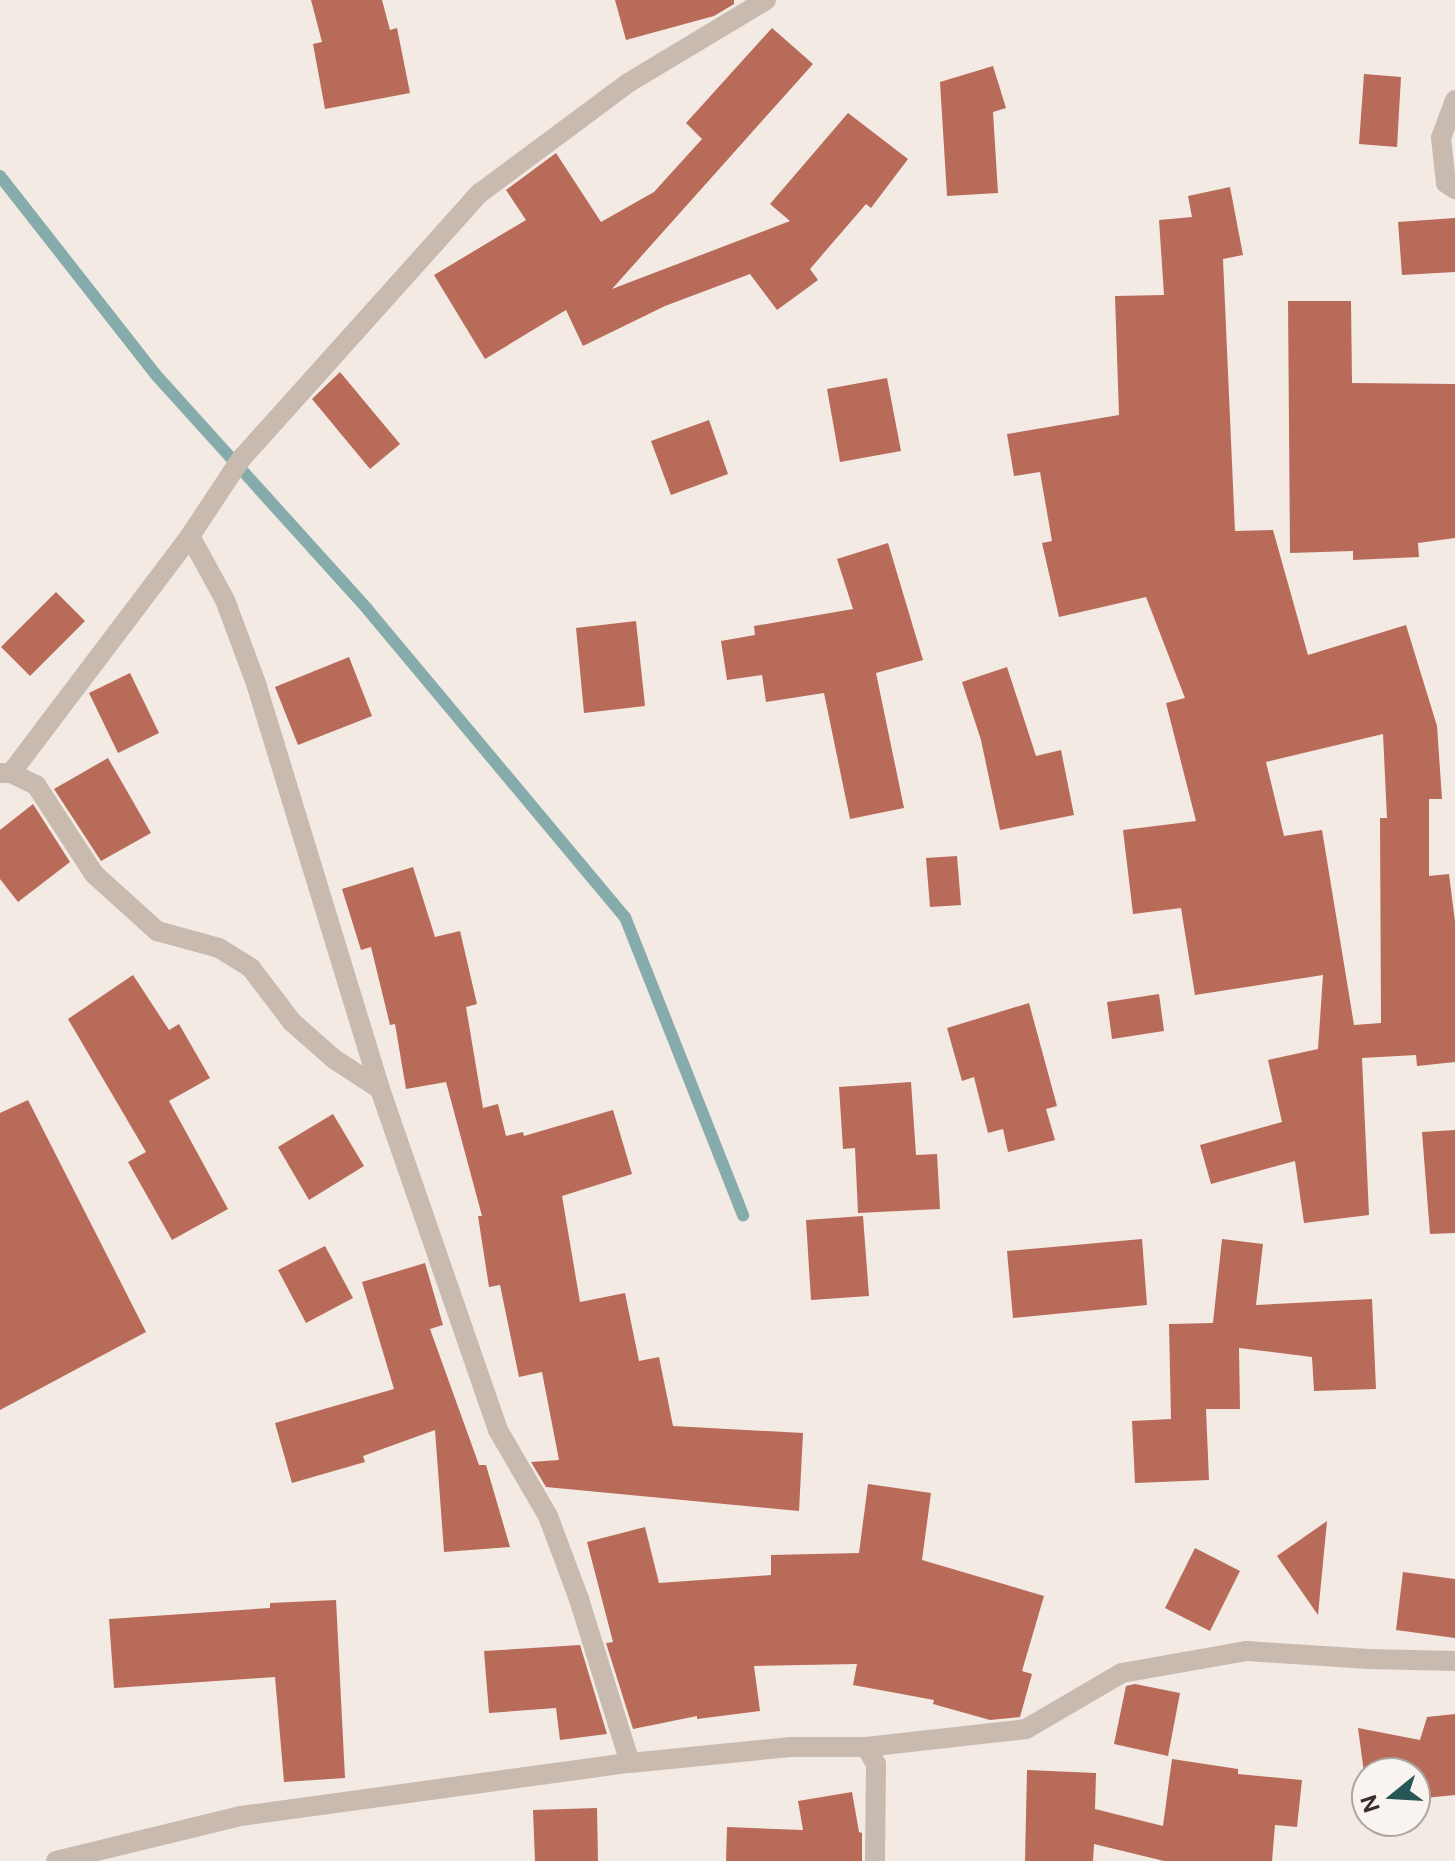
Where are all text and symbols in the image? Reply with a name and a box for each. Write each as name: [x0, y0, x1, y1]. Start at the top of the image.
north arrow: [1351, 1757, 1431, 1837]
text: N: [1355, 1792, 1385, 1816]

